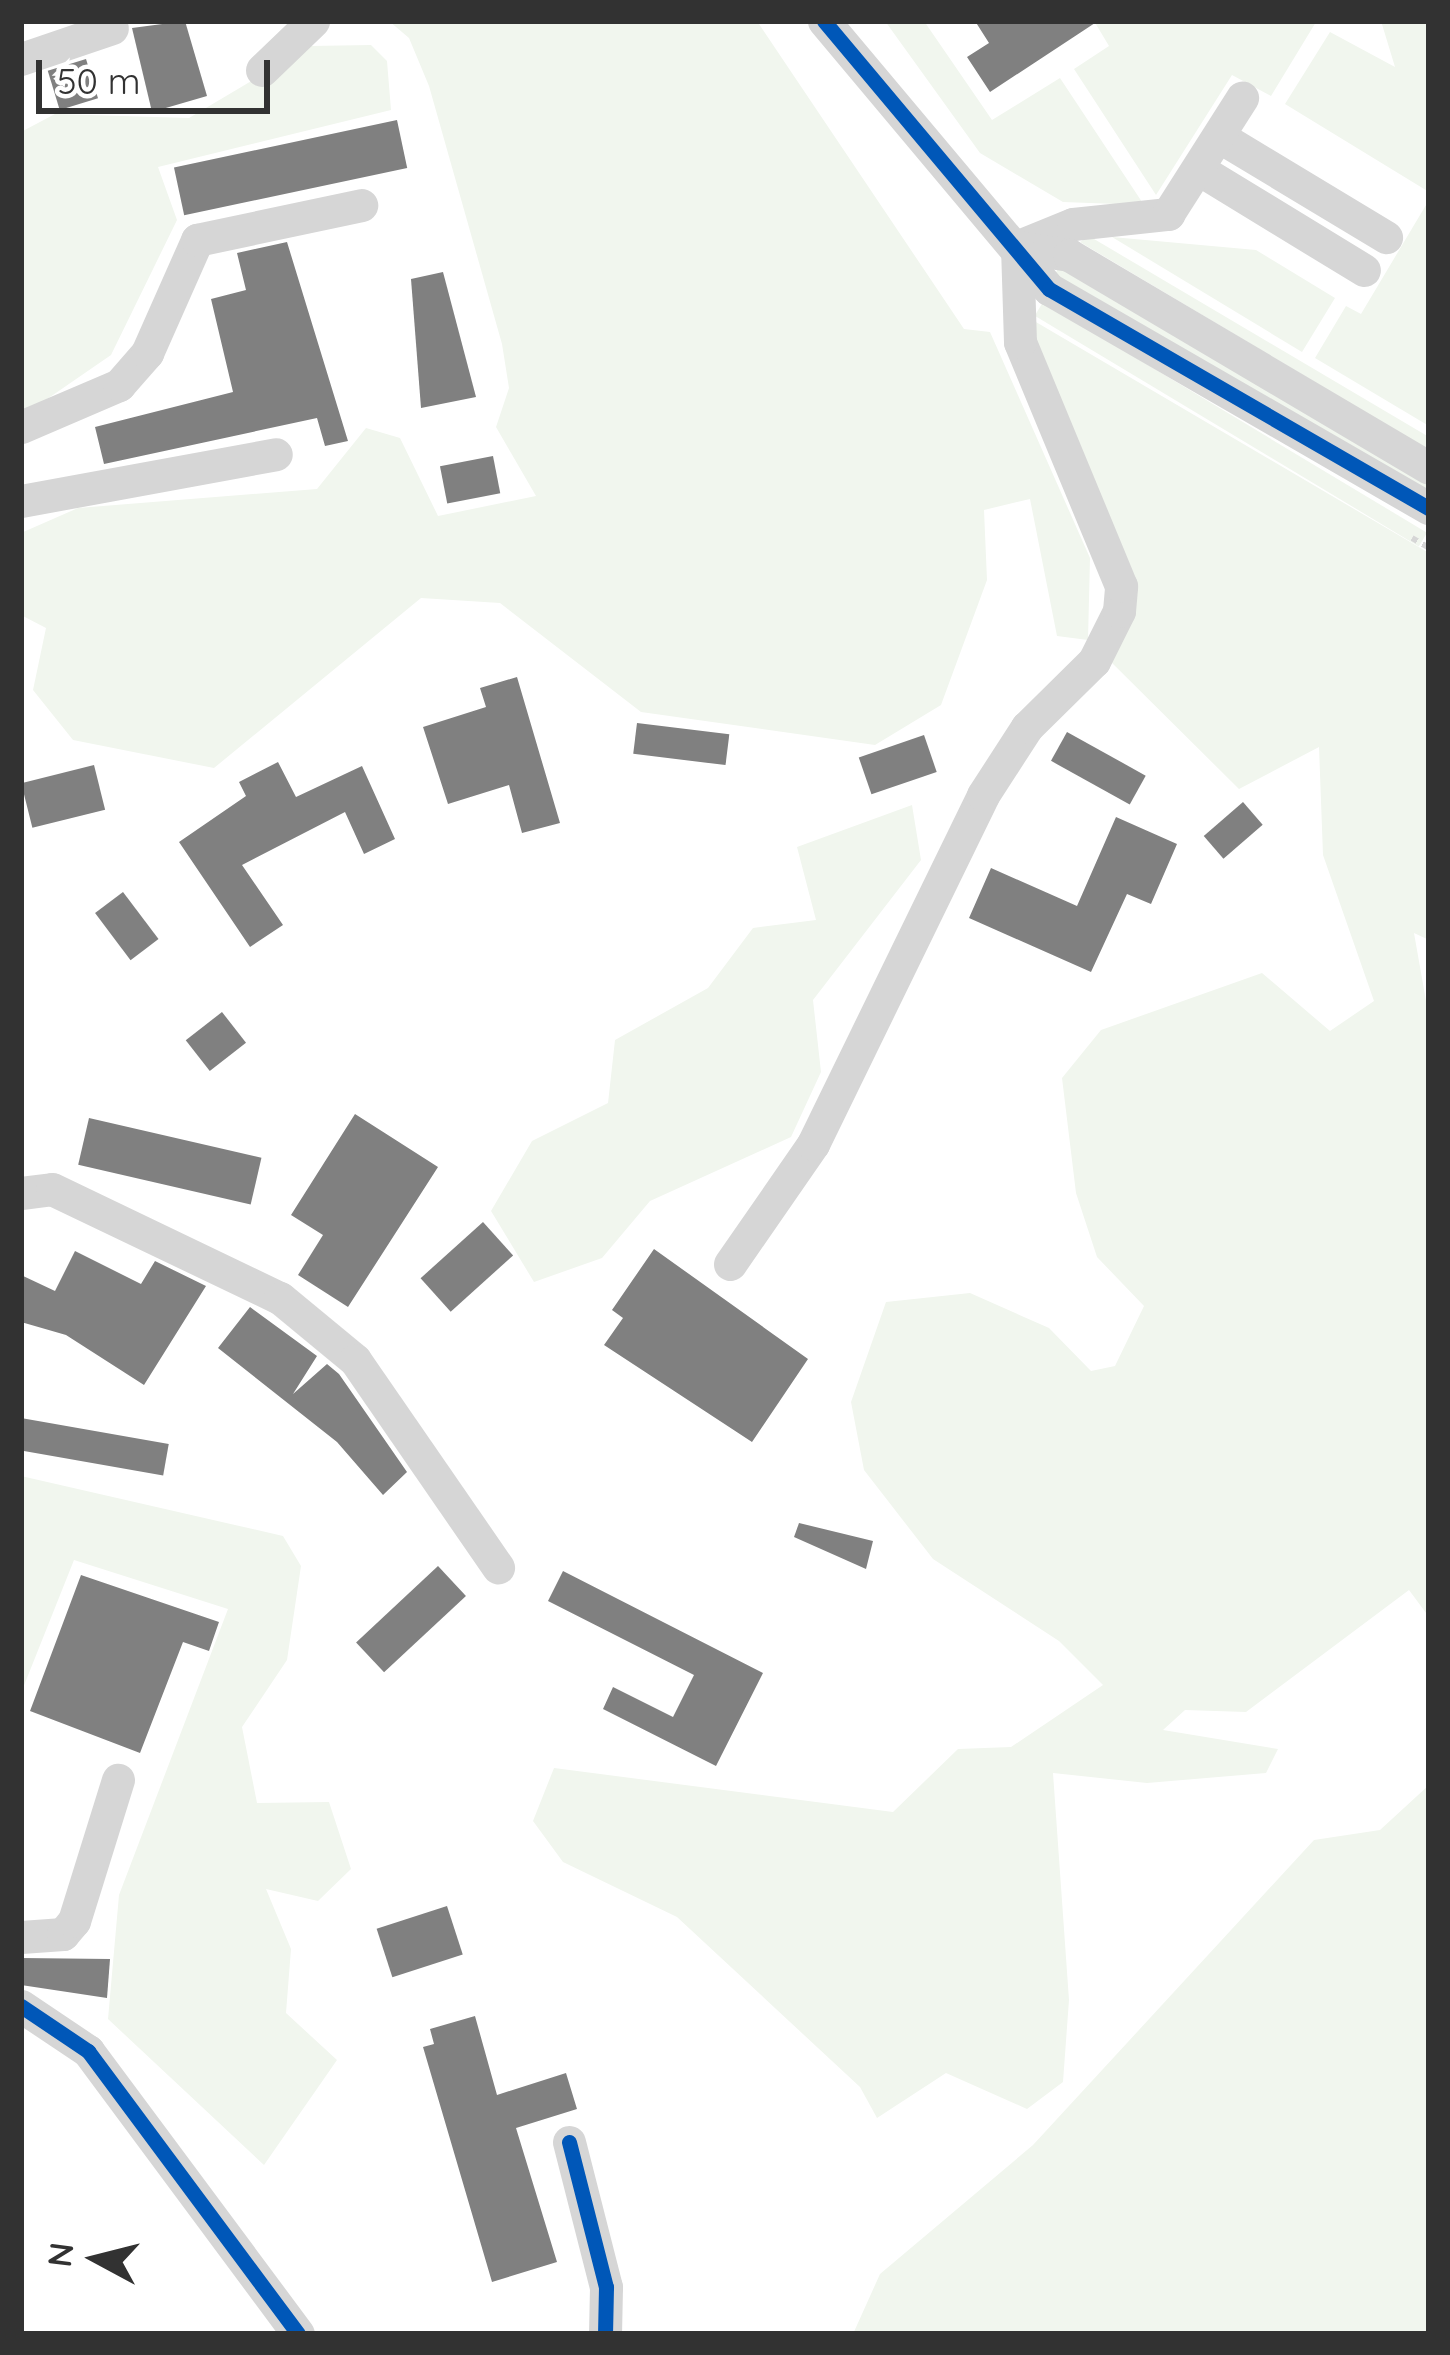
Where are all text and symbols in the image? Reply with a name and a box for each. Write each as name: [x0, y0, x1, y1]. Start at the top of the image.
scale bar: [42, 36, 276, 110]
text: 50 m: [57, 58, 141, 103]
north arrow: [36, 2199, 156, 2319]
text: N: [38, 2240, 82, 2269]

